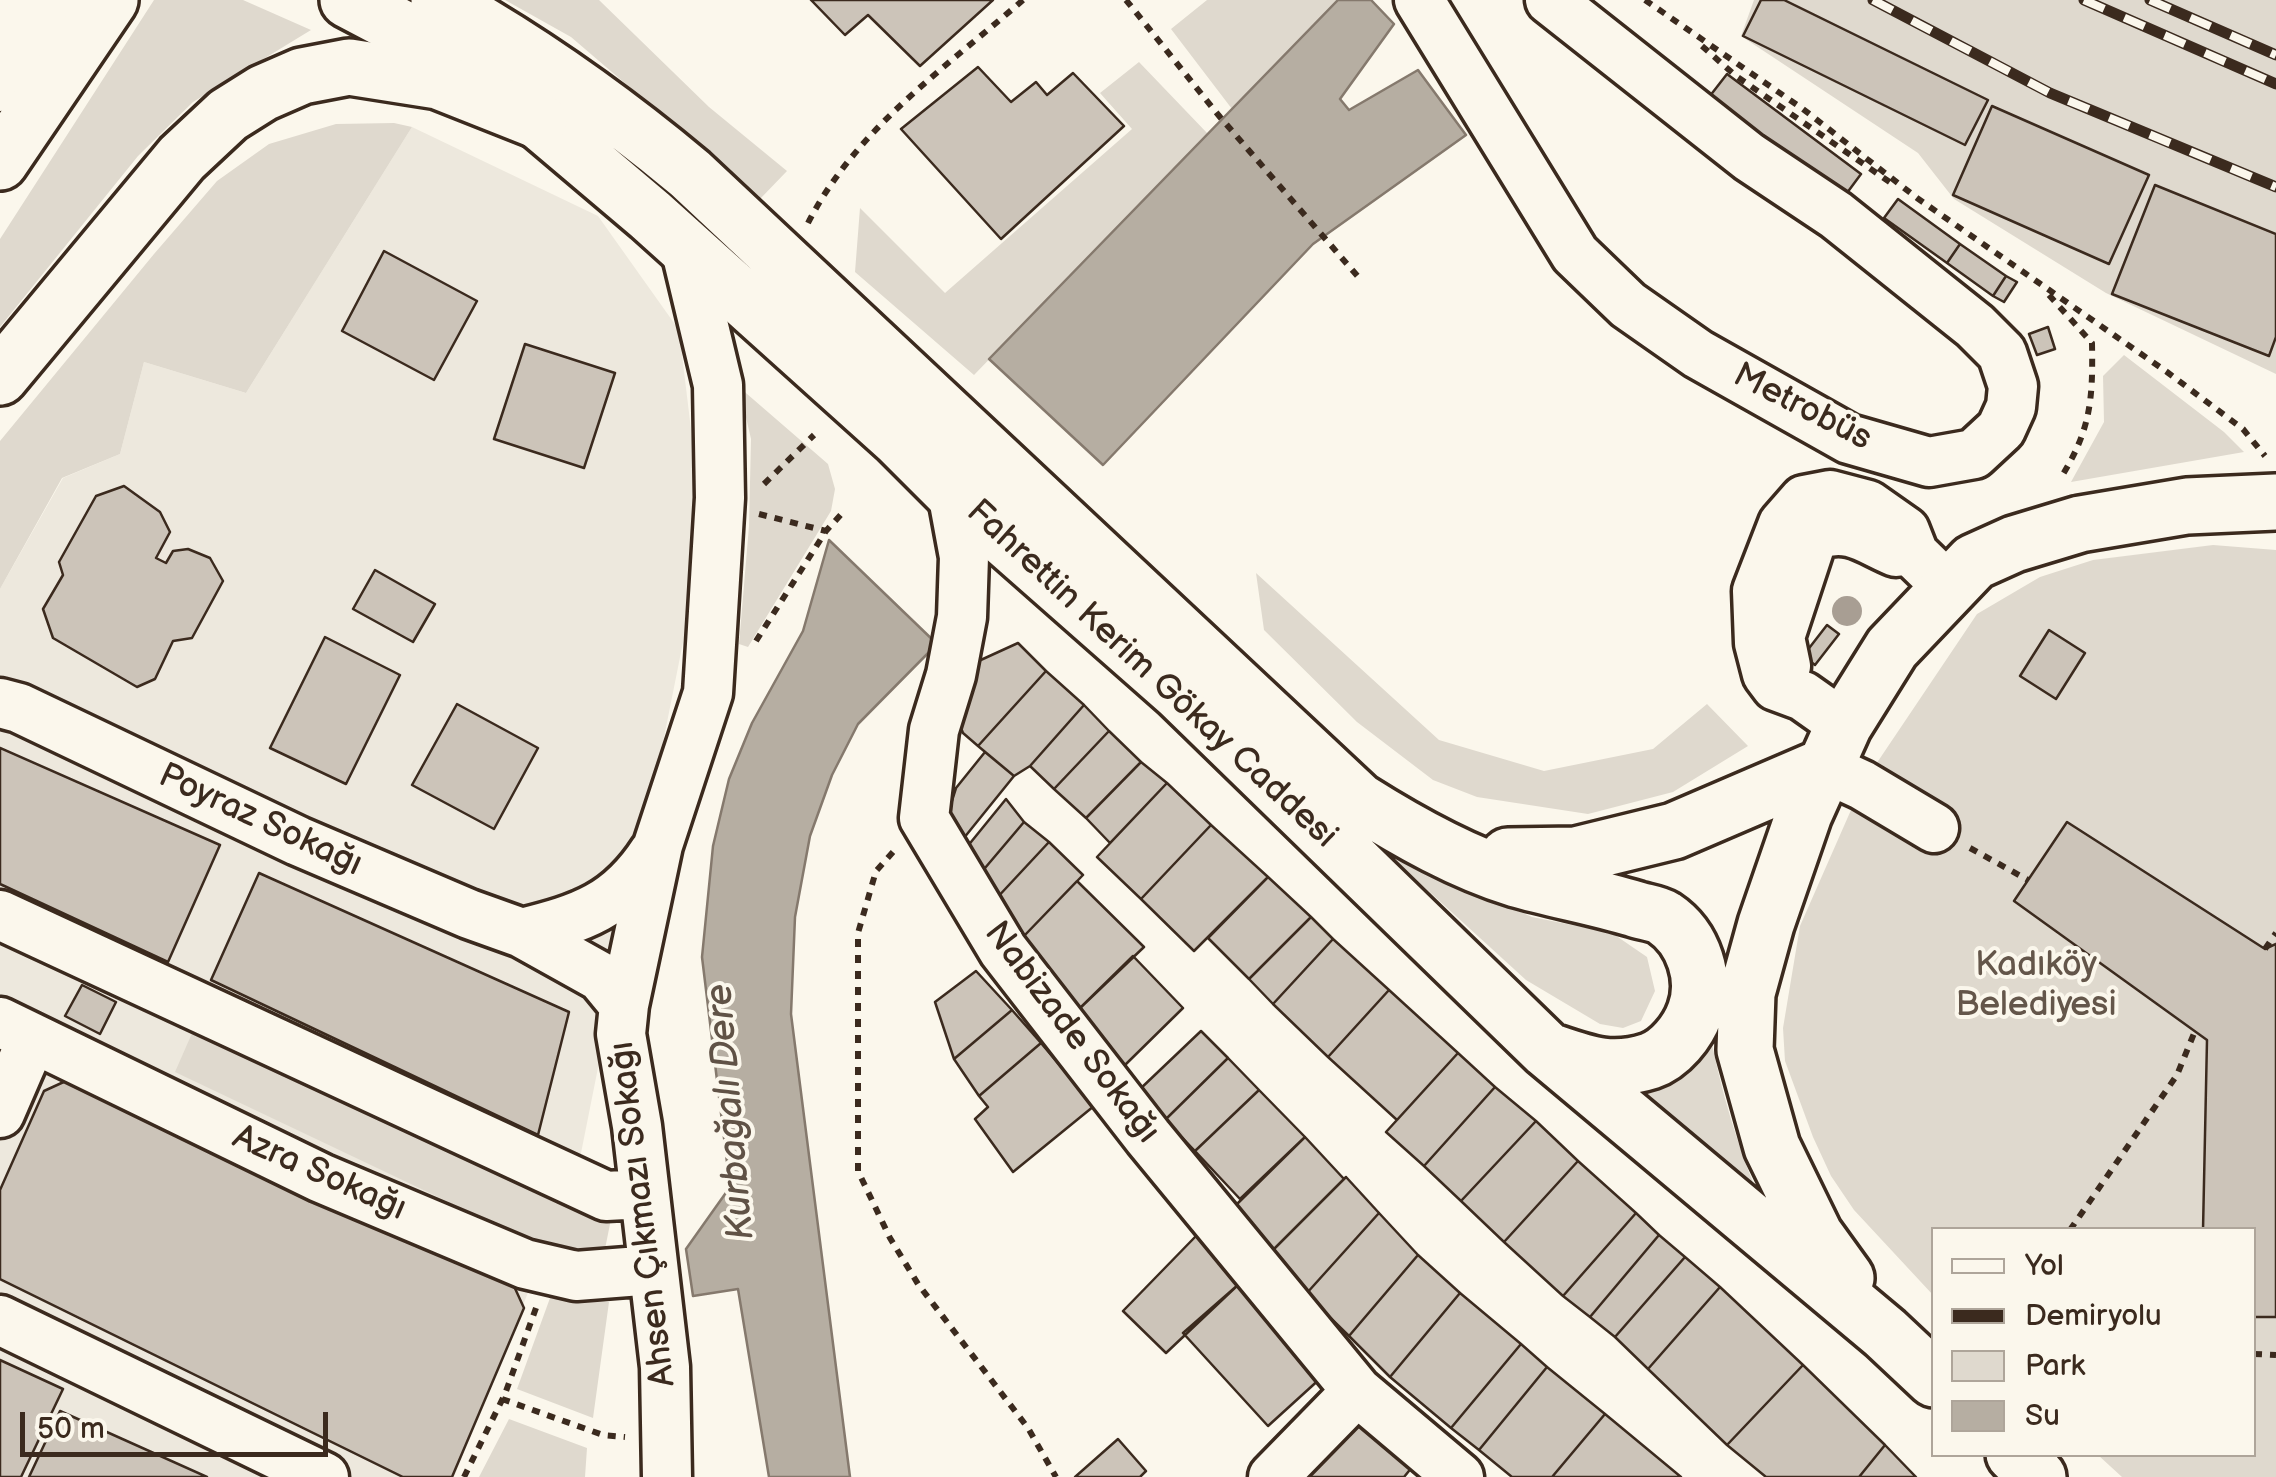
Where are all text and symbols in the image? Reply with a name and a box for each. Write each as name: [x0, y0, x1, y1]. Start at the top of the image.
street label: Metrobüs: [1726, 355, 1878, 461]
street label: Fahrettin Kerim Gökay Caddesi: [957, 492, 1345, 858]
street label: Poyraz Sokağı: [152, 756, 368, 886]
street label: Nabizade Sokağı: [974, 914, 1168, 1152]
park label: Kadıköy Belediyesi: [1955, 945, 2117, 1027]
water label: Kurbağalı Dere: [698, 982, 766, 1242]
street label: Ahsen Çıkmazı Sokağı: [602, 1039, 686, 1389]
street label: Azra Sokağı: [226, 1117, 412, 1231]
legend: [1931, 1227, 2256, 1457]
text: Yol: [2025, 1248, 2064, 1284]
text: Demiryolu: [2025, 1298, 2162, 1334]
text: Park: [2025, 1348, 2085, 1384]
scale bar: [25, 1392, 332, 1454]
text: Su: [2025, 1398, 2060, 1434]
text: 50 m: [37, 1411, 105, 1447]

